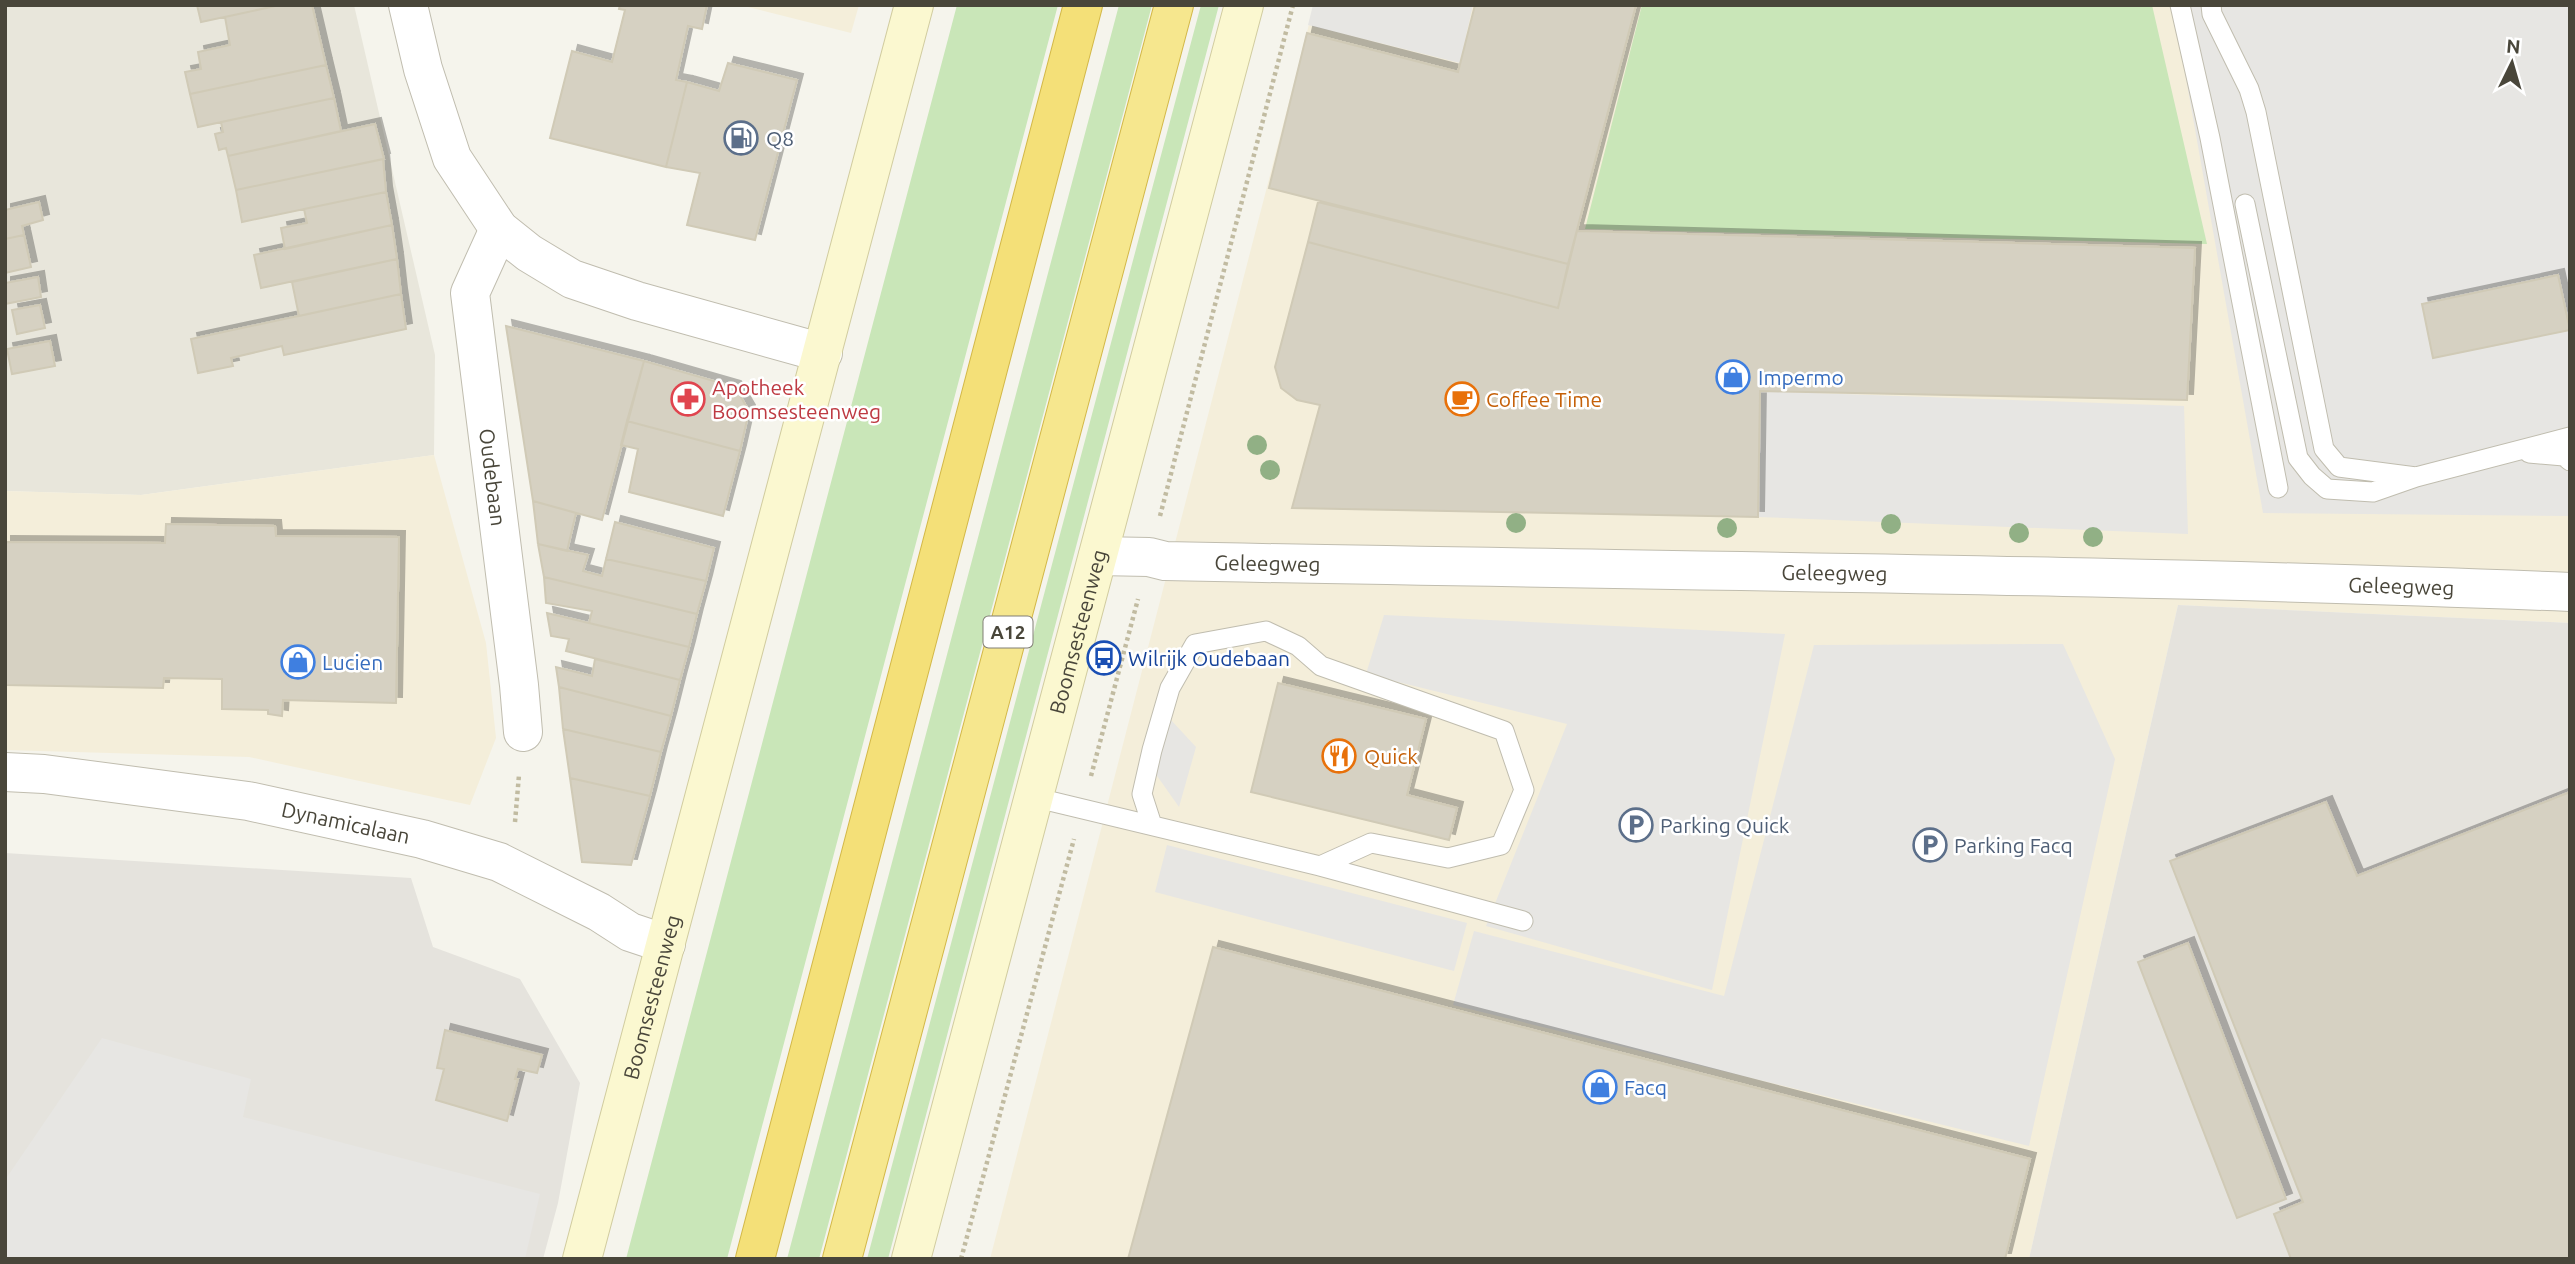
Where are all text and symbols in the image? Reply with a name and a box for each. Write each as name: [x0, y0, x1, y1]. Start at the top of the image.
north arrow: [2477, 28, 2547, 98]
text: N: [2505, 34, 2522, 58]
fuel station icon: Q8: [722, 119, 760, 157]
place label: Q8: [766, 126, 794, 150]
shop icon: Impermo: [1714, 358, 1752, 396]
place label: Impermo: [1758, 365, 1844, 389]
place label: Apotheek Boomsesteenweg: [712, 375, 881, 423]
pharmacy icon: Apotheek Boomsesteenweg: [669, 380, 707, 418]
cafe icon: Coffee Time: [1443, 380, 1481, 418]
place label: Coffee Time: [1486, 387, 1602, 411]
street label: Oudebaan: [475, 427, 511, 527]
street label: Boomsesteenweg: [1044, 547, 1111, 717]
street label: Geleegweg: [1214, 550, 1321, 576]
street label: Geleegweg: [1781, 560, 1888, 585]
street label: Geleegweg: [2348, 572, 2455, 600]
road number: A12: [984, 617, 1032, 648]
bus stop icon: Wilrijk Oudebaan: [1085, 639, 1123, 677]
shop icon: Lucien: [279, 643, 317, 681]
place label: Wilrijk Oudebaan: [1128, 646, 1290, 670]
place label: Lucien: [322, 650, 383, 674]
restaurant icon: Quick: [1320, 737, 1358, 775]
place label: Quick: [1364, 744, 1418, 768]
street label: Dynamicalaan: [279, 797, 412, 848]
parking icon: Parking Quick: [1617, 806, 1655, 844]
place label: Parking Quick: [1660, 813, 1790, 837]
parking icon: Parking Facq: [1911, 826, 1949, 864]
place label: Parking Facq: [1954, 833, 2073, 857]
street label: Boomsesteenweg: [618, 912, 685, 1082]
shop icon: Facq: [1581, 1068, 1619, 1106]
place label: Facq: [1624, 1075, 1667, 1099]

